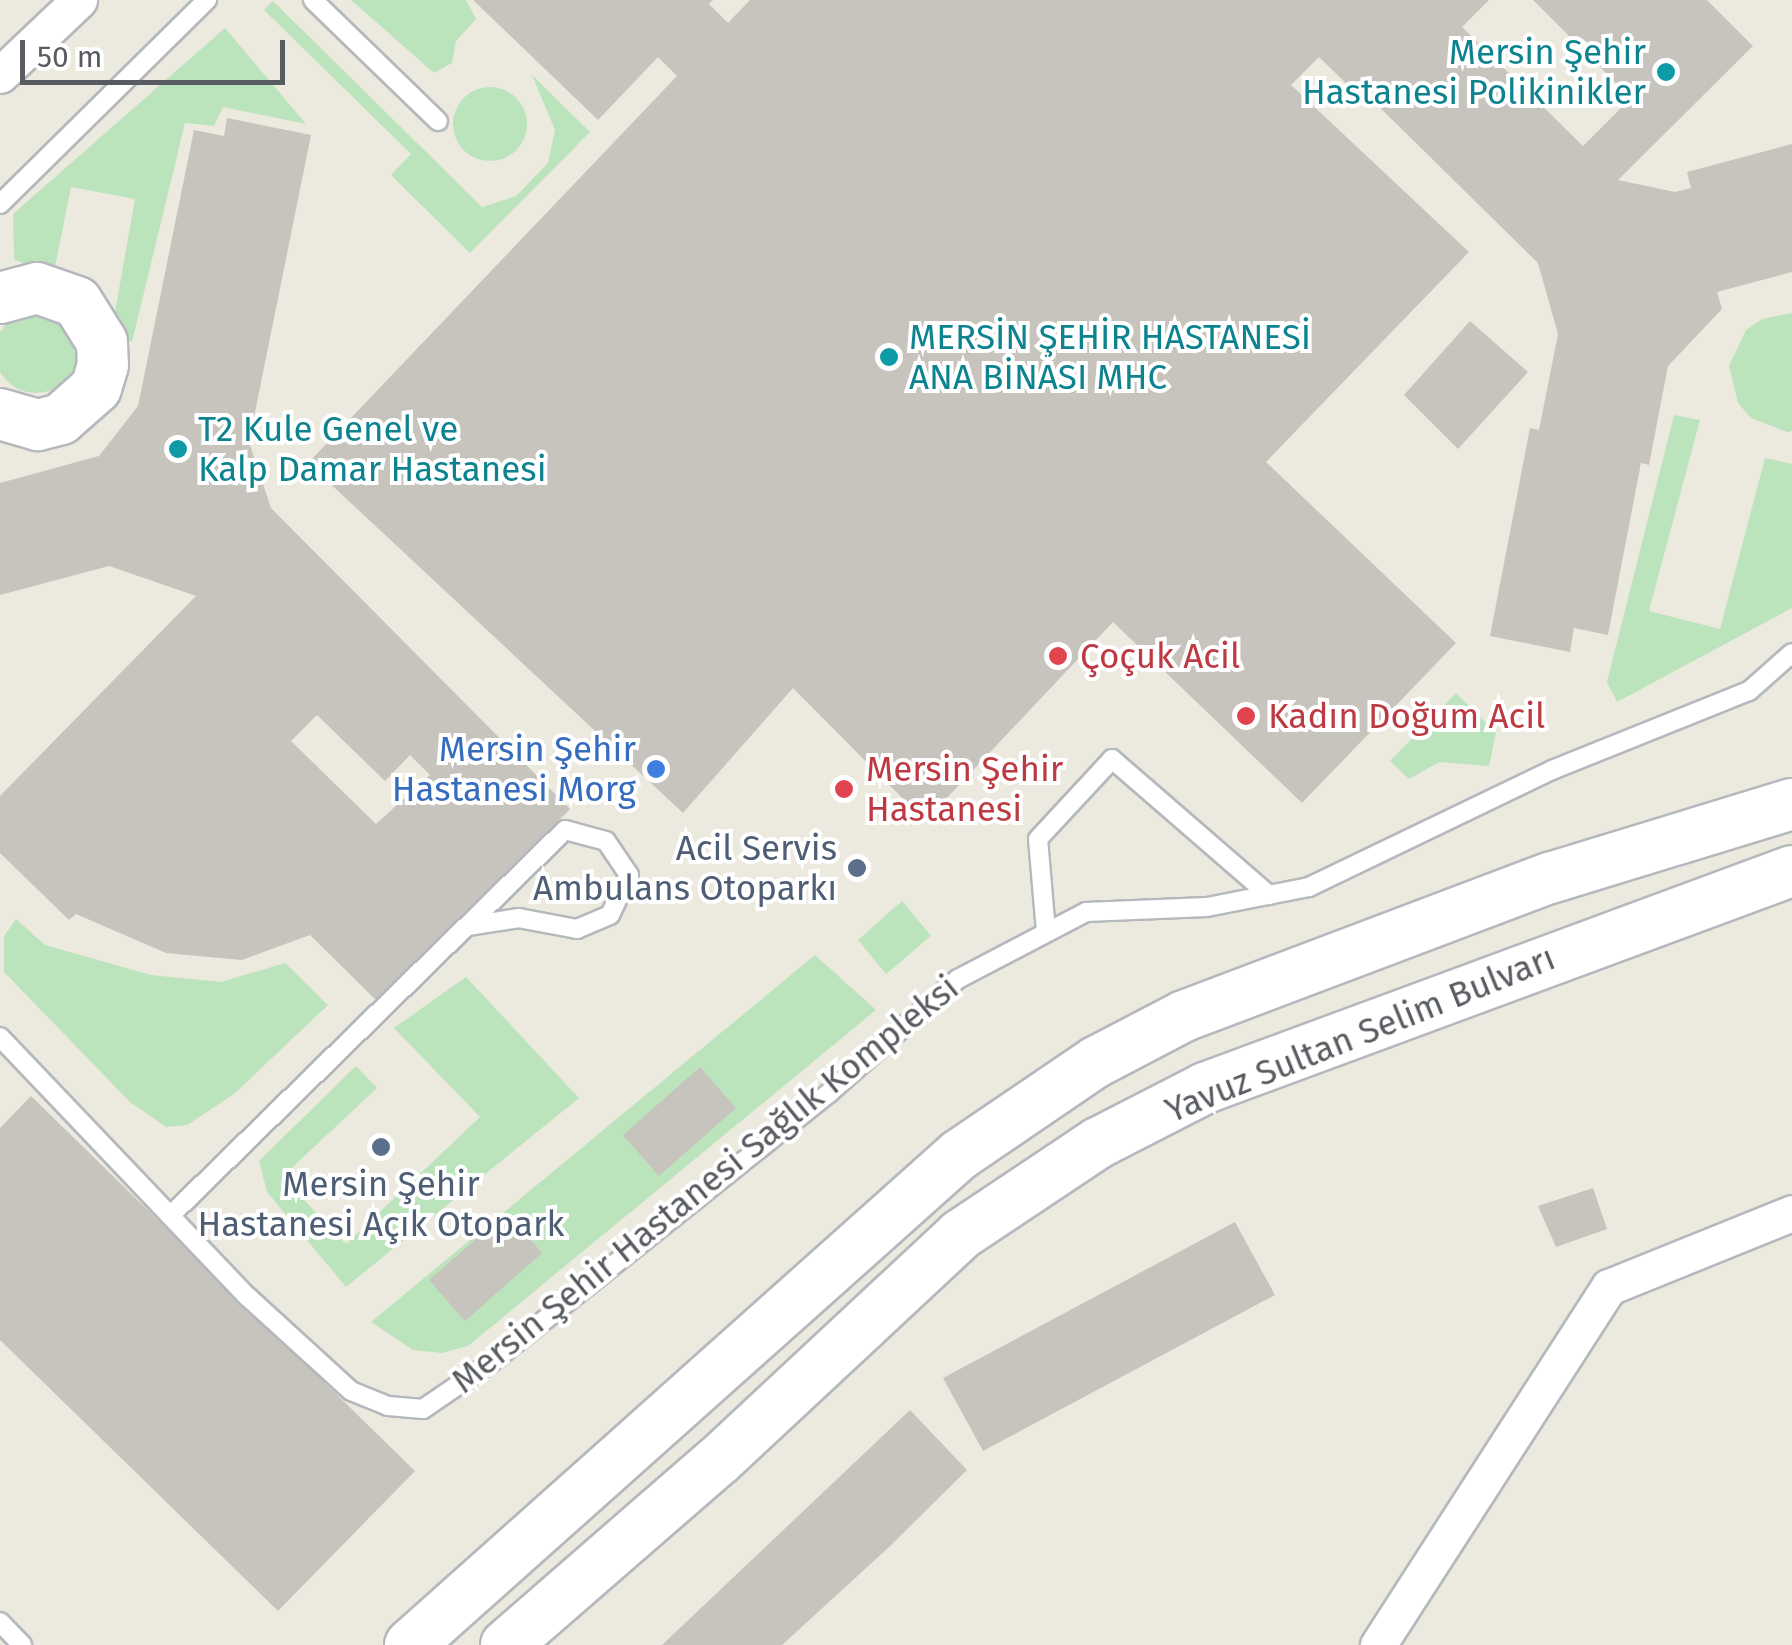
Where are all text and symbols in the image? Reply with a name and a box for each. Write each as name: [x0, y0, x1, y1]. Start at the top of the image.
scale bar: [25, 20, 290, 82]
place label: Mersin Şehir Hastanesi Polikinikler: [1302, 31, 1646, 113]
text: 50 m: [37, 39, 102, 75]
marker: Mersin Şehir Hastanesi Polikinikler: [1655, 61, 1677, 83]
place label: MERSİN ŞEHİR HASTANESİ ANA BİNASI MHC: [909, 316, 1311, 398]
marker: MERSİN ŞEHİR HASTANESİ ANA BİNASI MHC: [878, 346, 900, 368]
place label: T2 Kule Genel ve Kalp Damar Hastanesi: [198, 408, 546, 490]
marker: T2 Kule Genel ve Kalp Damar Hastanesi: [167, 438, 189, 460]
place label: Çoçuk Acil: [1080, 635, 1240, 677]
marker: Çoçuk Acil: [1045, 643, 1071, 669]
place label: Kadın Doğum Acil: [1268, 695, 1545, 737]
marker: Kadın Doğum Acil: [1233, 703, 1259, 729]
place label: Mersin Şehir Hastanesi Morg: [392, 728, 636, 810]
place label: Mersin Şehir Hastanesi: [866, 748, 1063, 830]
marker: Mersin Şehir Hastanesi Morg: [645, 758, 667, 780]
marker: Mersin Şehir Hastanesi: [831, 776, 857, 802]
place label: Acil Servis Ambulans Otoparkı: [533, 827, 837, 909]
marker: Acil Servis Ambulans Otoparkı: [846, 857, 868, 879]
street label: Yavuz Sultan Selim Bulvarı: [1159, 937, 1561, 1131]
street label: Mersin Şehir Hastanesi Sağlık Kompleksi: [443, 966, 967, 1402]
marker: Mersin Şehir Hastanesi Açık Otopark: [370, 1136, 392, 1158]
place label: Mersin Şehir Hastanesi Açık Otopark: [198, 1163, 564, 1245]

